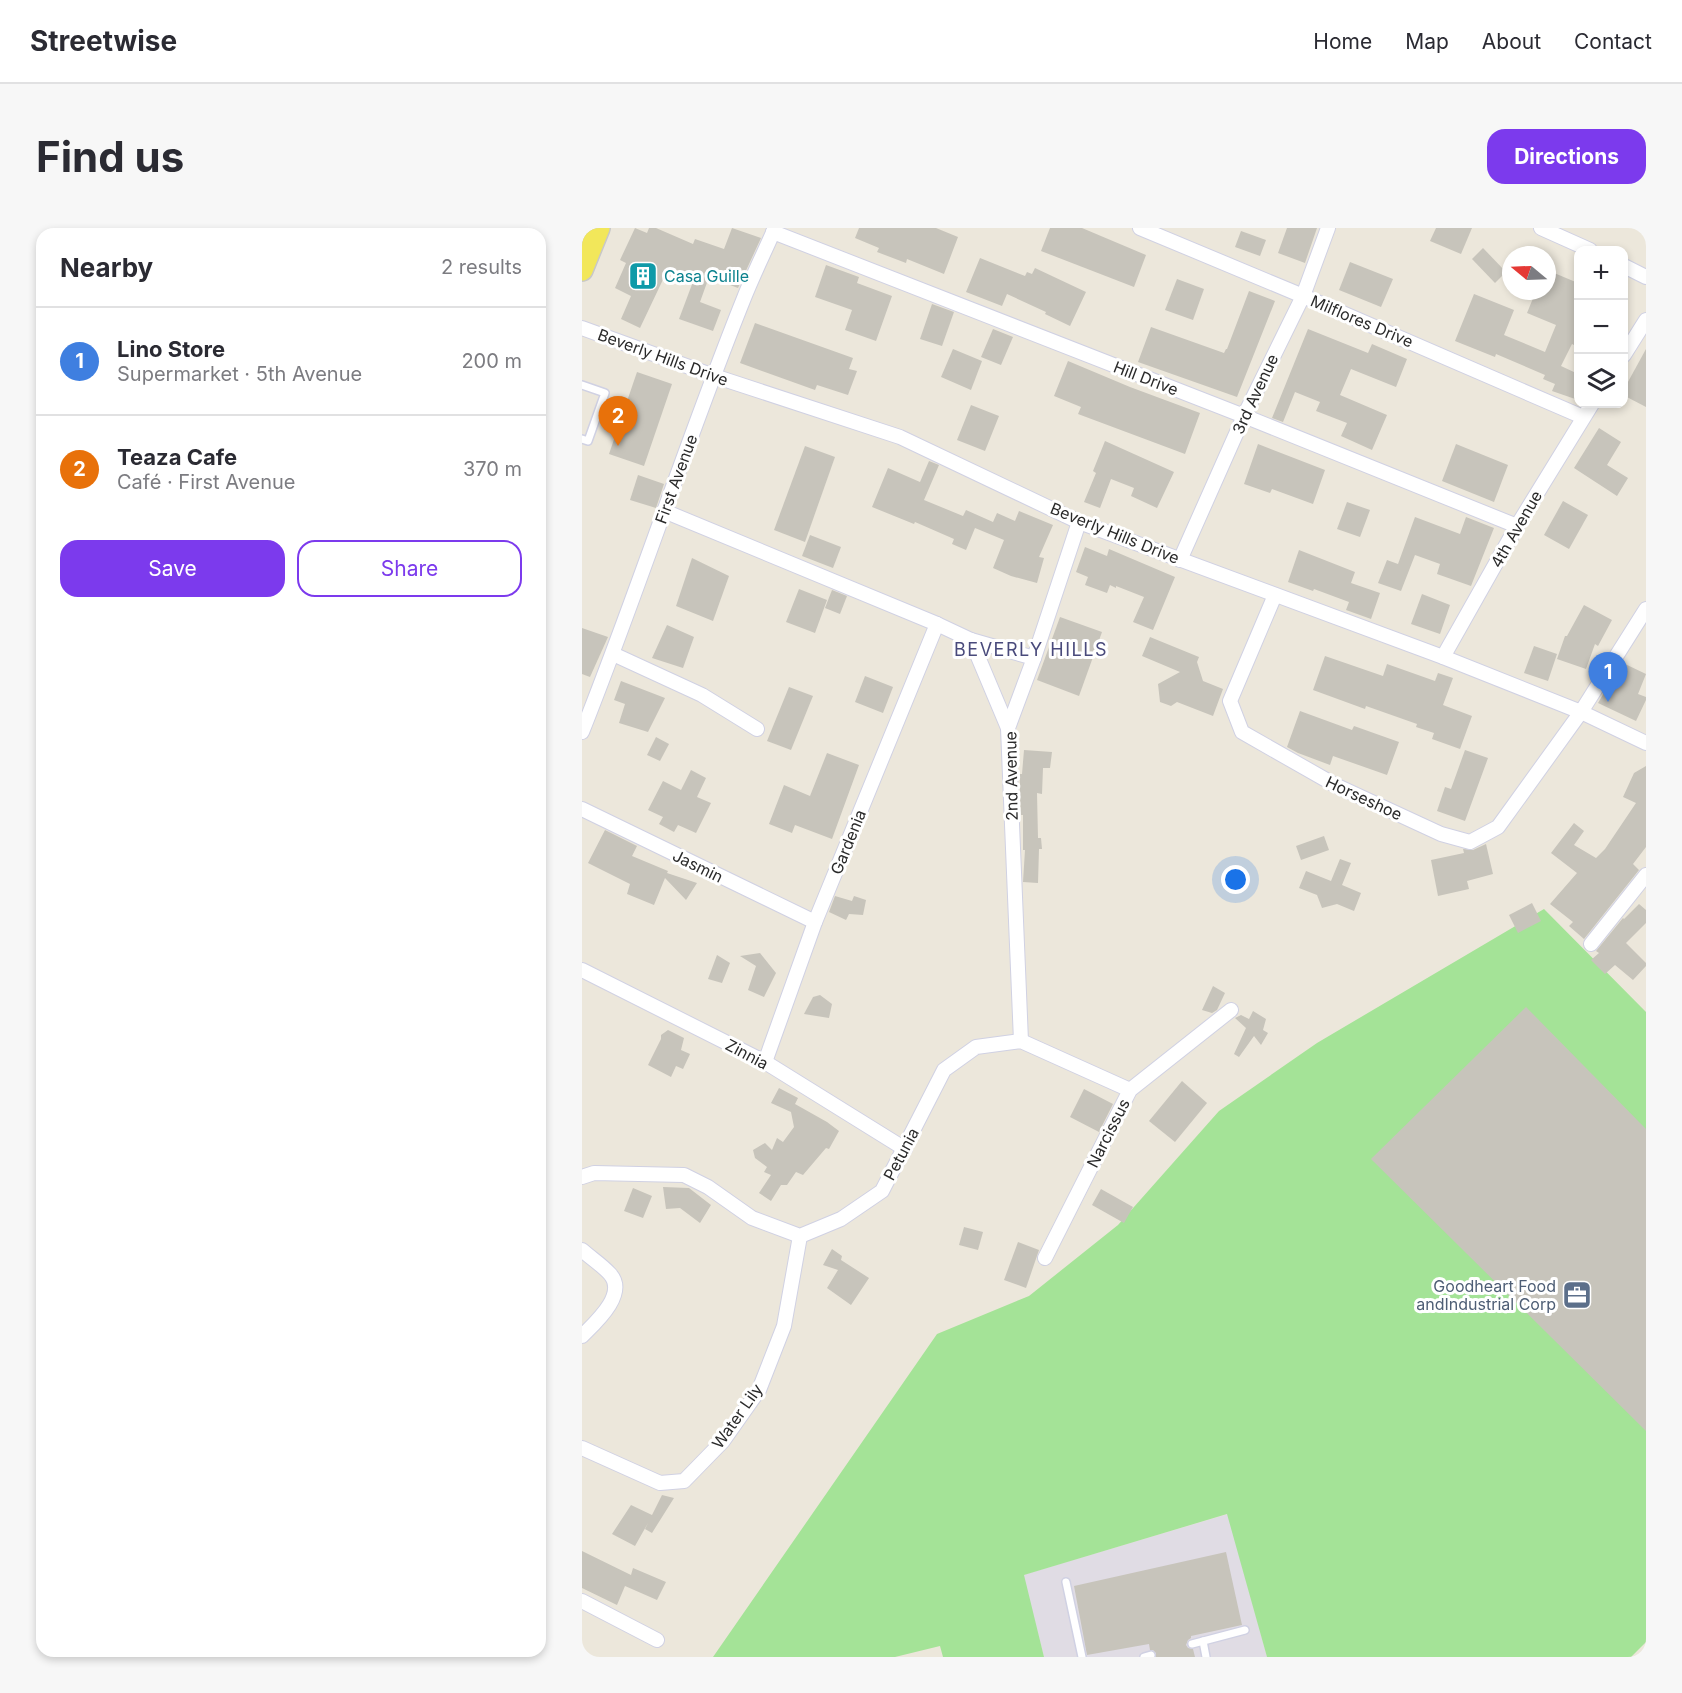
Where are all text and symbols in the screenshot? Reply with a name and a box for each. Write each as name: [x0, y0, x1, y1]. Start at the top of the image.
text: Streetwise: [30, 24, 177, 58]
text: Home: [1313, 29, 1372, 54]
text: Map: [1405, 29, 1449, 54]
text: About: [1482, 29, 1541, 54]
text: Contact: [1574, 29, 1652, 54]
button: Directions: [1487, 129, 1646, 184]
text: Find us: [36, 131, 184, 182]
north arrow: [1502, 246, 1556, 300]
map controls: [1574, 246, 1628, 408]
button: +: [1574, 246, 1628, 300]
text: Nearby: [60, 252, 153, 283]
text: 2 results: [441, 255, 522, 279]
building icon: Casa Guille: [627, 260, 659, 292]
place label: Casa Guille: [664, 266, 749, 286]
street label: Milflores Drive: [1308, 290, 1416, 352]
button: −: [1574, 300, 1628, 354]
street label: Beverly Hills Drive: [595, 324, 731, 390]
text: Lino Store: [117, 336, 225, 362]
text: 1: [75, 349, 84, 373]
text: 200 m: [461, 349, 522, 373]
street label: 3rd Avenue: [1228, 351, 1282, 437]
button: layers: [1574, 354, 1628, 408]
street label: Hill Drive: [1111, 357, 1181, 399]
text: Supermarket · 5th Avenue: [117, 362, 362, 386]
pin: 2: [598, 396, 638, 446]
street label: First Avenue: [651, 432, 701, 526]
text: Teaza Cafe: [117, 444, 237, 470]
text: 2: [73, 457, 86, 481]
text: 370 m: [463, 457, 522, 481]
text: Café · First Avenue: [117, 470, 296, 494]
street label: 4th Avenue: [1486, 487, 1546, 571]
street label: Beverly Hills Drive: [1048, 498, 1182, 568]
button: Save: [60, 540, 285, 597]
button: Share: [297, 540, 522, 597]
district label: BEVERLY HILLS: [954, 639, 1108, 660]
pin: 1: [1588, 652, 1628, 702]
street label: 2nd Avenue: [1000, 731, 1022, 821]
street label: Horseshoe: [1323, 772, 1405, 824]
street label: Gardenia: [826, 807, 870, 877]
street label: Jasmin: [669, 845, 727, 887]
your location: [1221, 865, 1250, 894]
street label: Zinnia: [722, 1034, 772, 1074]
street label: Narcissus: [1082, 1095, 1134, 1171]
street label: Petunia: [879, 1124, 923, 1184]
place label: Goodheart Food andIndustrial Corp: [1416, 1276, 1556, 1314]
office icon: Goodheart Food andIndustrial Corp: [1561, 1279, 1593, 1311]
street label: Water Lily: [707, 1380, 767, 1452]

